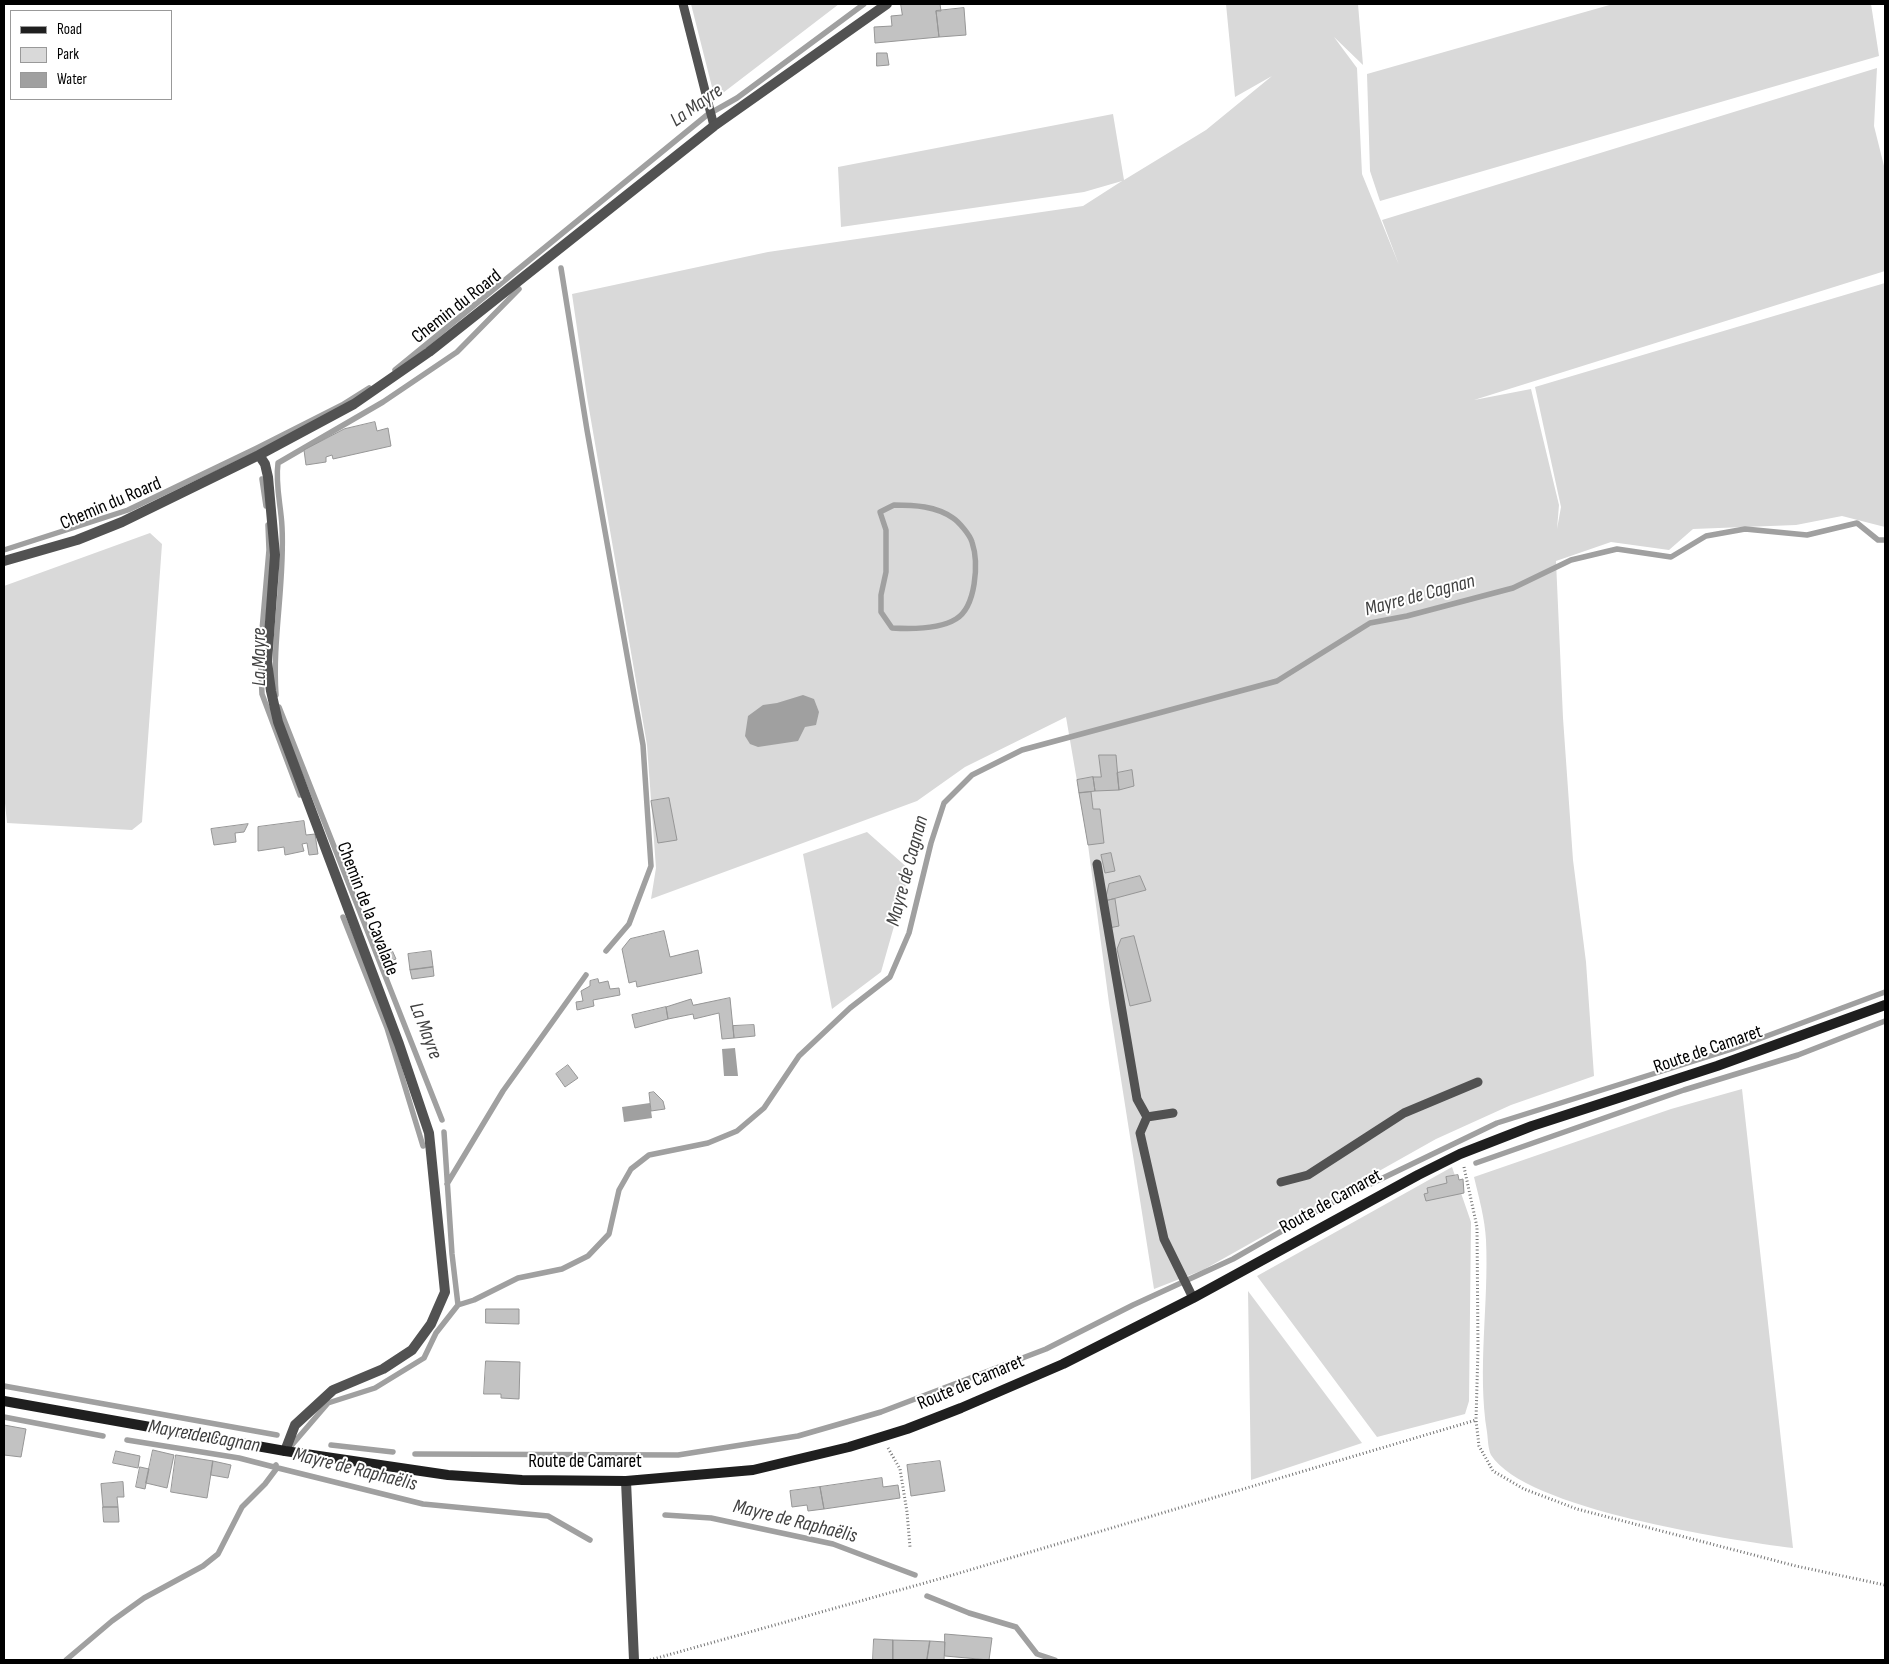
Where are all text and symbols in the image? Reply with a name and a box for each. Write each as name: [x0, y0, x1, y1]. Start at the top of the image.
legend: [10, 10, 172, 100]
text: Road: [57, 20, 82, 39]
text: Park: [57, 45, 79, 64]
text: Water: [57, 70, 87, 89]
water label: La Mayre: [666, 79, 728, 133]
street label: Chemin du Roard: [408, 265, 506, 349]
street label: Chemin du Roard: [57, 472, 165, 536]
water label: Mayre de Cagnan: [1362, 570, 1478, 622]
water label: La Mayre: [248, 628, 272, 686]
water label: Mayre de Cagnan: [882, 813, 934, 929]
street label: Chemin de la Cavalade: [331, 839, 403, 979]
water label: La Mayre: [403, 999, 447, 1063]
street label: Route de Camaret: [1651, 1021, 1765, 1079]
street label: Route de Camaret: [1276, 1165, 1386, 1239]
street label: Route de Camaret: [914, 1350, 1028, 1416]
water label: Mayre de Cagnan: [146, 1415, 262, 1459]
water label: Mayre de Raphaëlis: [291, 1443, 419, 1497]
street label: Route de Camaret: [528, 1451, 642, 1473]
water label: Mayre de Raphaëlis: [731, 1495, 859, 1549]

